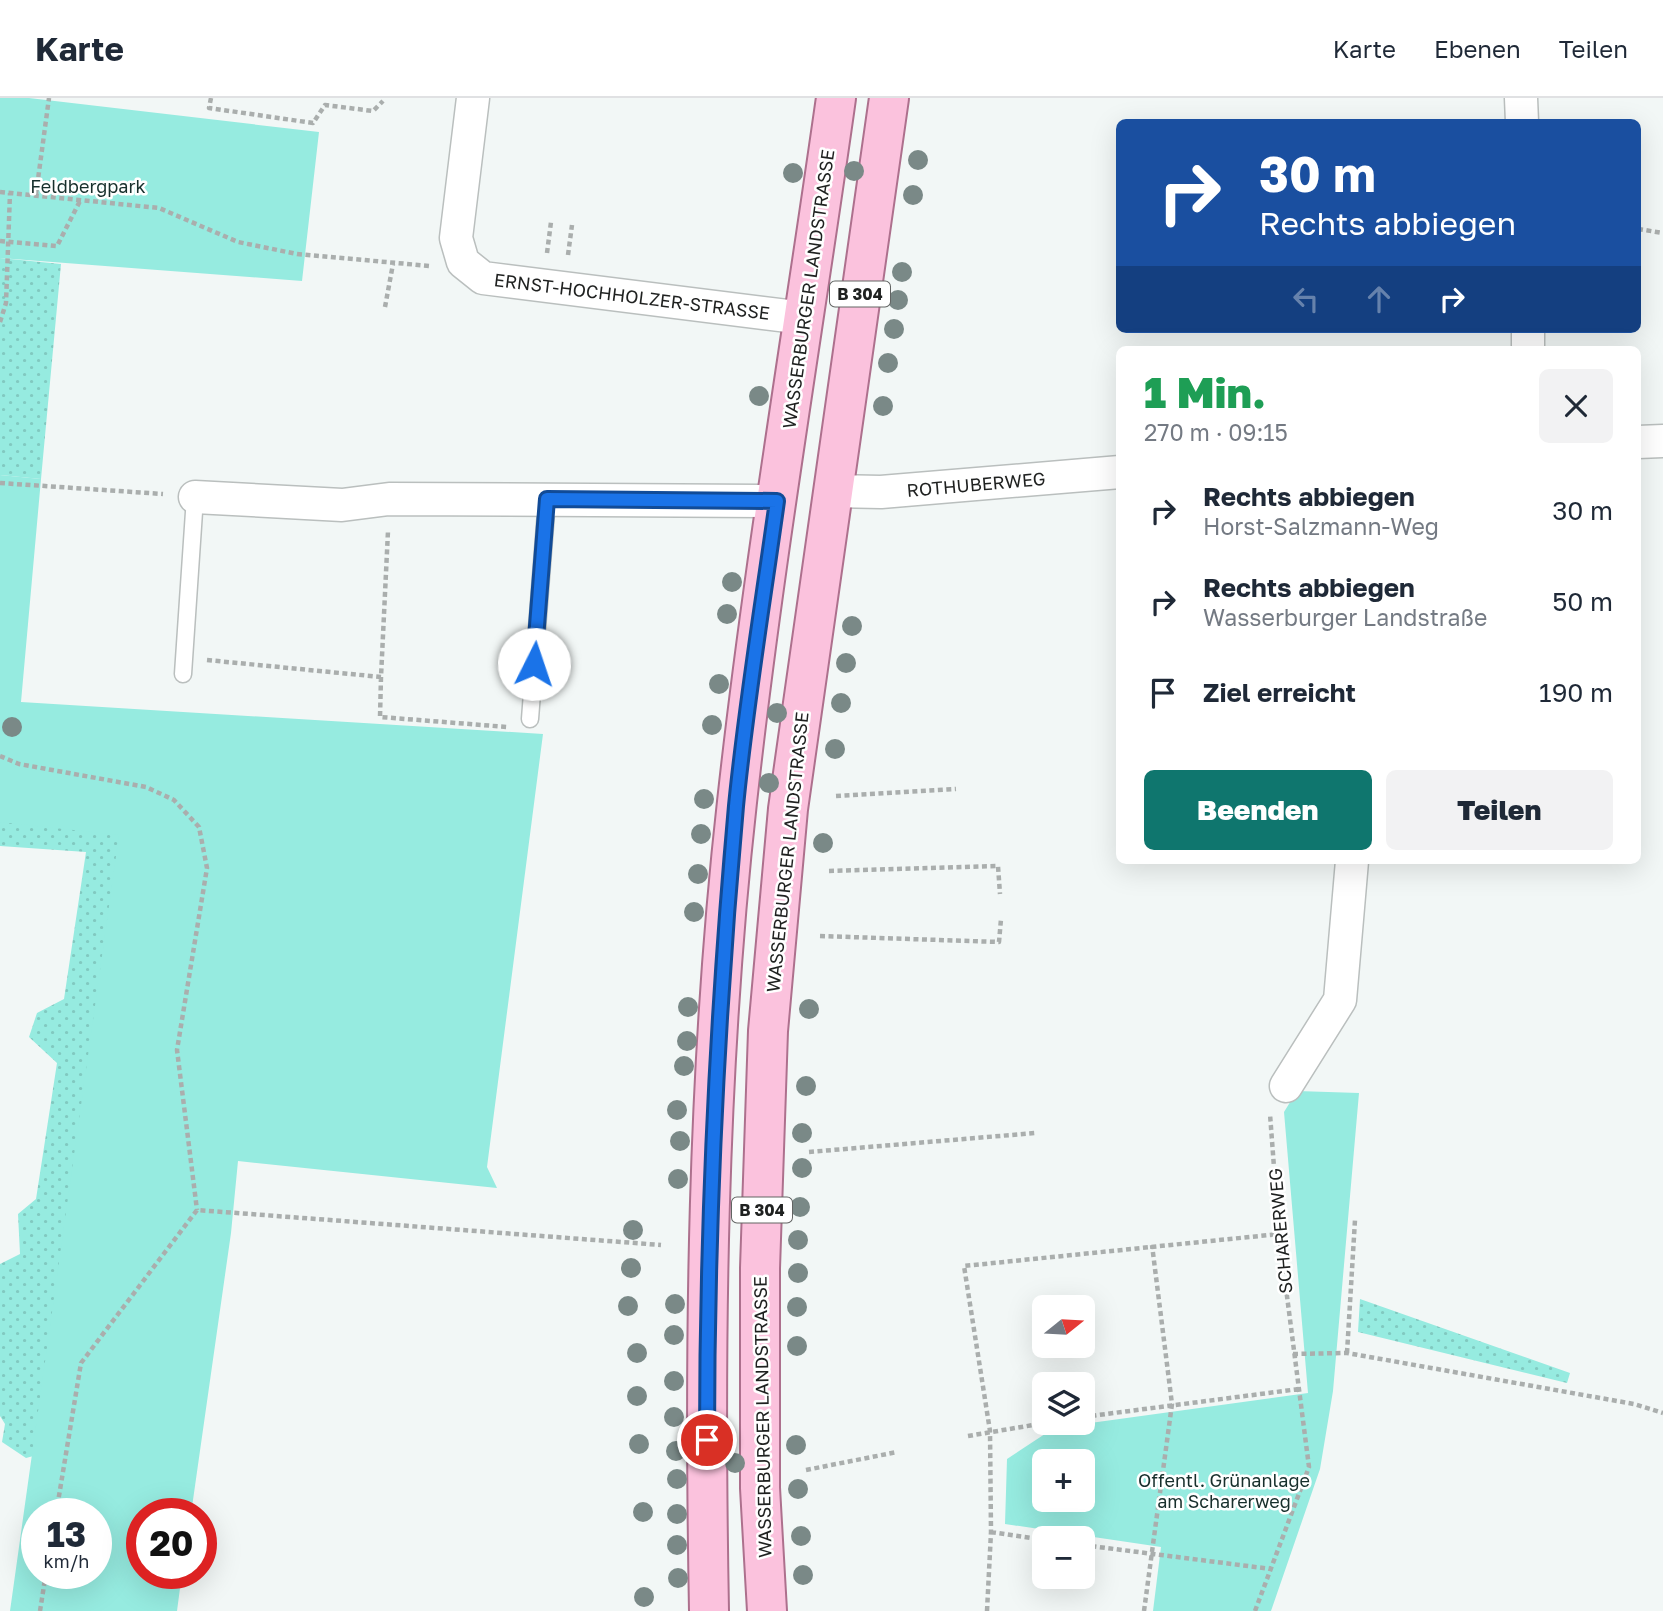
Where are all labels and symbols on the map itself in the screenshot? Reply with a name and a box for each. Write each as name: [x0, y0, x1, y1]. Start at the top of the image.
street label: WASSERBURGER LANDSTRASSE: [777, 148, 839, 430]
park label: Feldbergpark: [30, 175, 146, 197]
street label: ERNST-HOCHHOLZER-STRASSE: [493, 268, 771, 324]
road number: B 304: [830, 282, 890, 306]
street label: ROTHUBERWEG: [906, 467, 1046, 501]
position arrow: [497, 627, 571, 701]
street label: WASSERBURGER LANDSTRASSE: [761, 711, 813, 993]
street label: SCHARERWEG: [1264, 1167, 1296, 1295]
road number: B 304: [732, 1198, 792, 1222]
street label: WASSERBURGER LANDSTRASSE: [749, 1276, 775, 1558]
north arrow: [1032, 1295, 1096, 1358]
pin: [677, 1410, 737, 1470]
park label: Offentl. Grünanlage am Scharerweg: [1138, 1469, 1310, 1512]
speed limit sign: 20: [126, 1498, 217, 1589]

